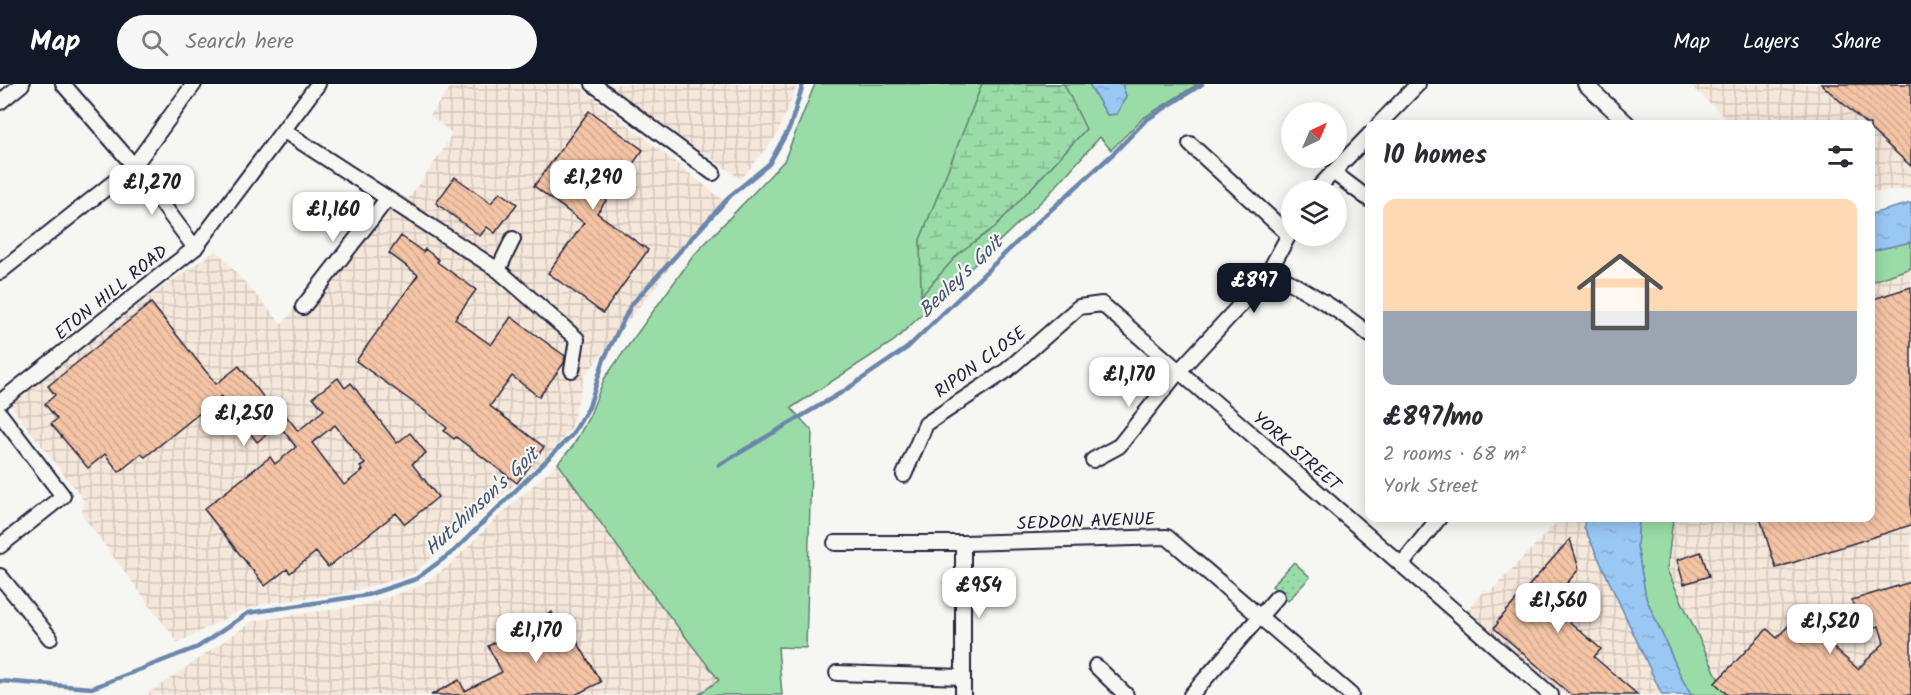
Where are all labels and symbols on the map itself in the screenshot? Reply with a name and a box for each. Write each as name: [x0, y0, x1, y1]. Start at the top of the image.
north arrow: [1281, 102, 1347, 168]
pin: £1,290: [544, 160, 642, 211]
pin: £1,270: [103, 165, 201, 216]
pin: £1,160: [284, 192, 382, 243]
water label: Bealey's Goit: [912, 226, 1014, 326]
street label: ETON HILL ROAD: [49, 238, 175, 348]
pin: £897: [1218, 263, 1290, 314]
street label: RIPON CLOSE: [929, 319, 1033, 407]
pin: £1,170: [1080, 357, 1178, 408]
pin: £1,250: [195, 396, 293, 447]
street label: YORK STREET: [1245, 405, 1348, 500]
water label: Hutchinson's Goit: [418, 438, 550, 564]
street label: SEDDON AVENUE: [1016, 506, 1156, 539]
pin: £954: [943, 568, 1015, 619]
pin: £1,560: [1509, 583, 1607, 634]
pin: £1,520: [1781, 604, 1879, 655]
pin: £1,170: [487, 613, 585, 664]

